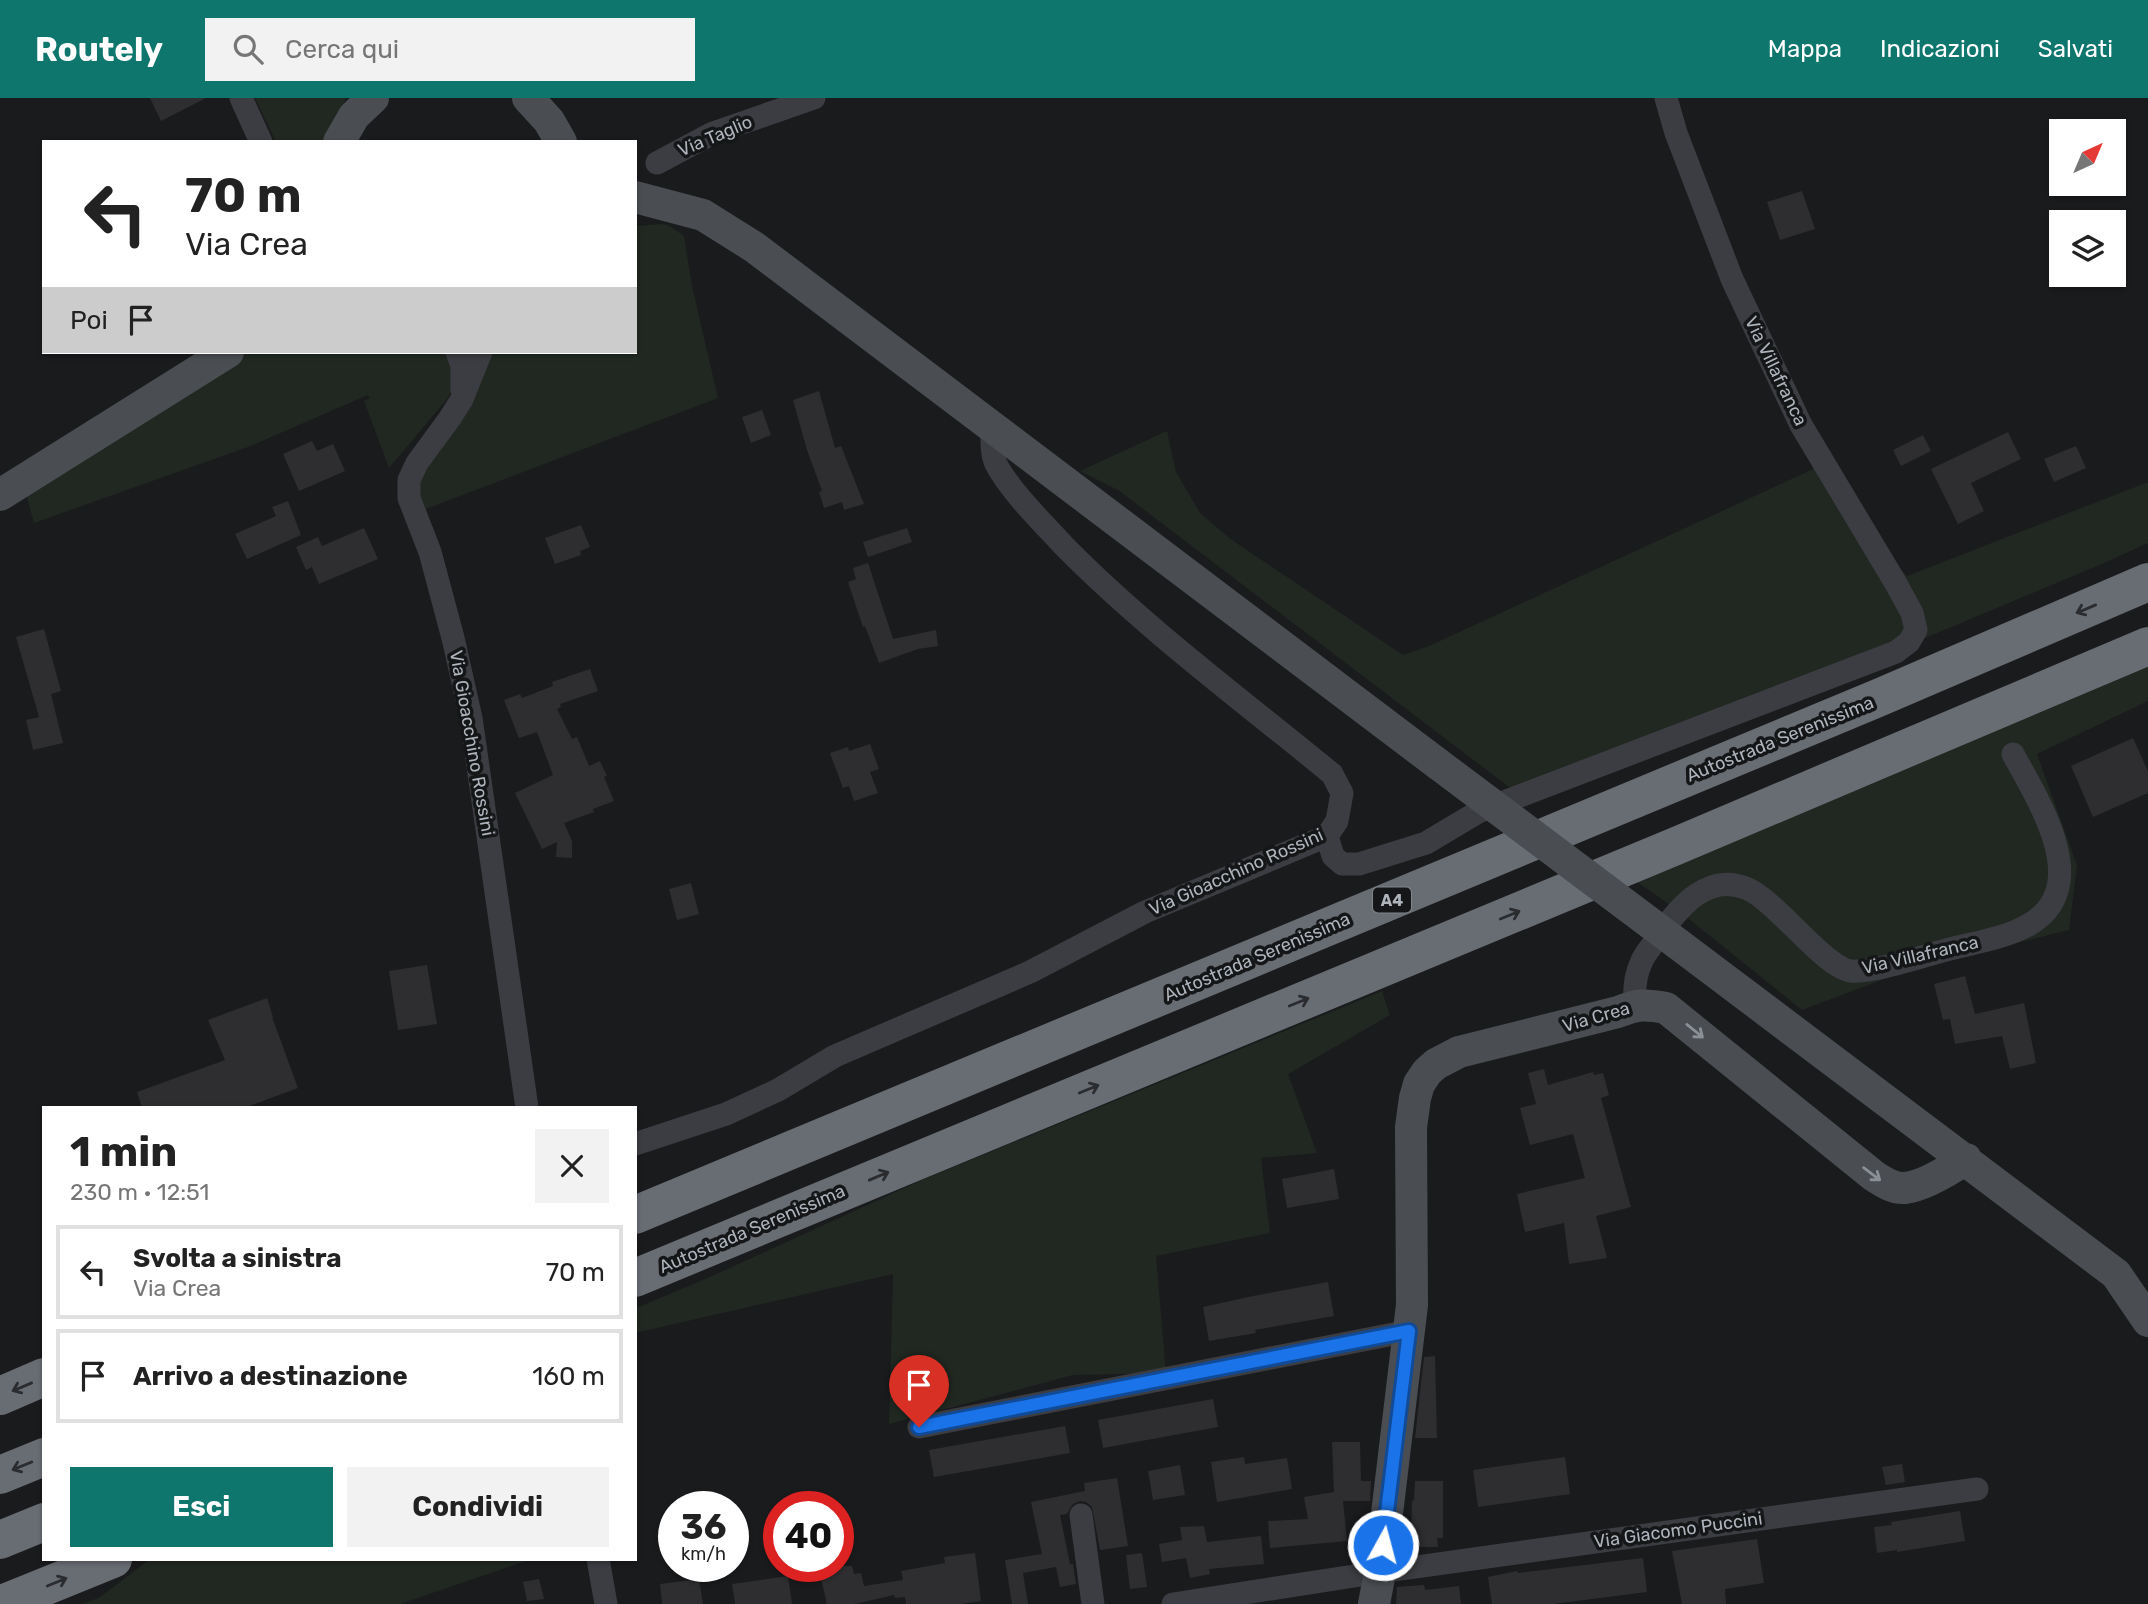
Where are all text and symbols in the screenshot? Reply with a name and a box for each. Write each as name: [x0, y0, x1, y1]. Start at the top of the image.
search box: [205, 18, 695, 81]
text: Routely: [35, 30, 163, 69]
icon: search: [229, 30, 267, 68]
text: Cerca qui: [285, 34, 399, 65]
text: Mappa: [1768, 35, 1842, 63]
text: Indicazioni: [1880, 35, 2000, 63]
text: Salvati: [2038, 35, 2113, 63]
street label: Via Taglio: [675, 111, 755, 161]
north arrow: [2049, 119, 2126, 196]
map controls: [2049, 119, 2126, 287]
text: 70 m: [185, 166, 302, 224]
icon: left: [70, 168, 161, 259]
button: layers: [2049, 210, 2126, 287]
text: Via Crea: [185, 225, 308, 263]
icon: arrive: [122, 301, 160, 339]
text: Poi: [70, 305, 108, 336]
street label: Via Villafranca: [1740, 313, 1812, 429]
one-way arrow: [2075, 603, 2097, 616]
street label: Via Gioacchino Rossini: [445, 648, 499, 838]
street label: Autostrada Serenissima: [1683, 691, 1877, 787]
street label: Via Gioacchino Rossini: [1146, 824, 1326, 920]
road number: A4: [1373, 888, 1411, 912]
street label: Autostrada Serenissima: [1161, 908, 1353, 1006]
one-way arrow: [1498, 908, 1520, 921]
street label: Via Villafranca: [1860, 931, 1980, 979]
one-way arrow: [1288, 994, 1310, 1007]
street label: Via Crea: [1560, 997, 1632, 1037]
one-way arrow: [1686, 1023, 1704, 1039]
one-way arrow: [1078, 1081, 1100, 1094]
text: 1 min: [70, 1127, 177, 1177]
button: close: [535, 1129, 609, 1203]
one-way arrow: [1862, 1167, 1881, 1181]
one-way arrow: [868, 1169, 889, 1182]
text: 230 m · 12:51: [70, 1178, 209, 1206]
street label: Autostrada Serenissima: [656, 1180, 848, 1278]
text: Svolta a sinistra: [133, 1243, 342, 1274]
icon: left: [74, 1253, 112, 1291]
text: 70 m: [546, 1257, 605, 1288]
text: Via Crea: [133, 1274, 221, 1302]
pin: [889, 1355, 949, 1427]
icon: arrive: [74, 1357, 112, 1395]
text: Arrivo a destinazione: [133, 1361, 408, 1392]
text: 160 m: [532, 1361, 605, 1392]
icon: arrive: [900, 1366, 938, 1404]
one-way arrow: [12, 1381, 33, 1394]
one-way arrow: [11, 1461, 33, 1474]
button: Esci: [70, 1467, 333, 1547]
button: Condividi: [347, 1467, 609, 1547]
speed limit sign: 40: [763, 1491, 854, 1582]
text: 36: [681, 1506, 726, 1548]
street label: Via Giacomo Puccini: [1592, 1507, 1764, 1553]
position arrow: [1346, 1508, 1420, 1582]
text: km/h: [681, 1543, 726, 1565]
one-way arrow: [46, 1574, 68, 1587]

